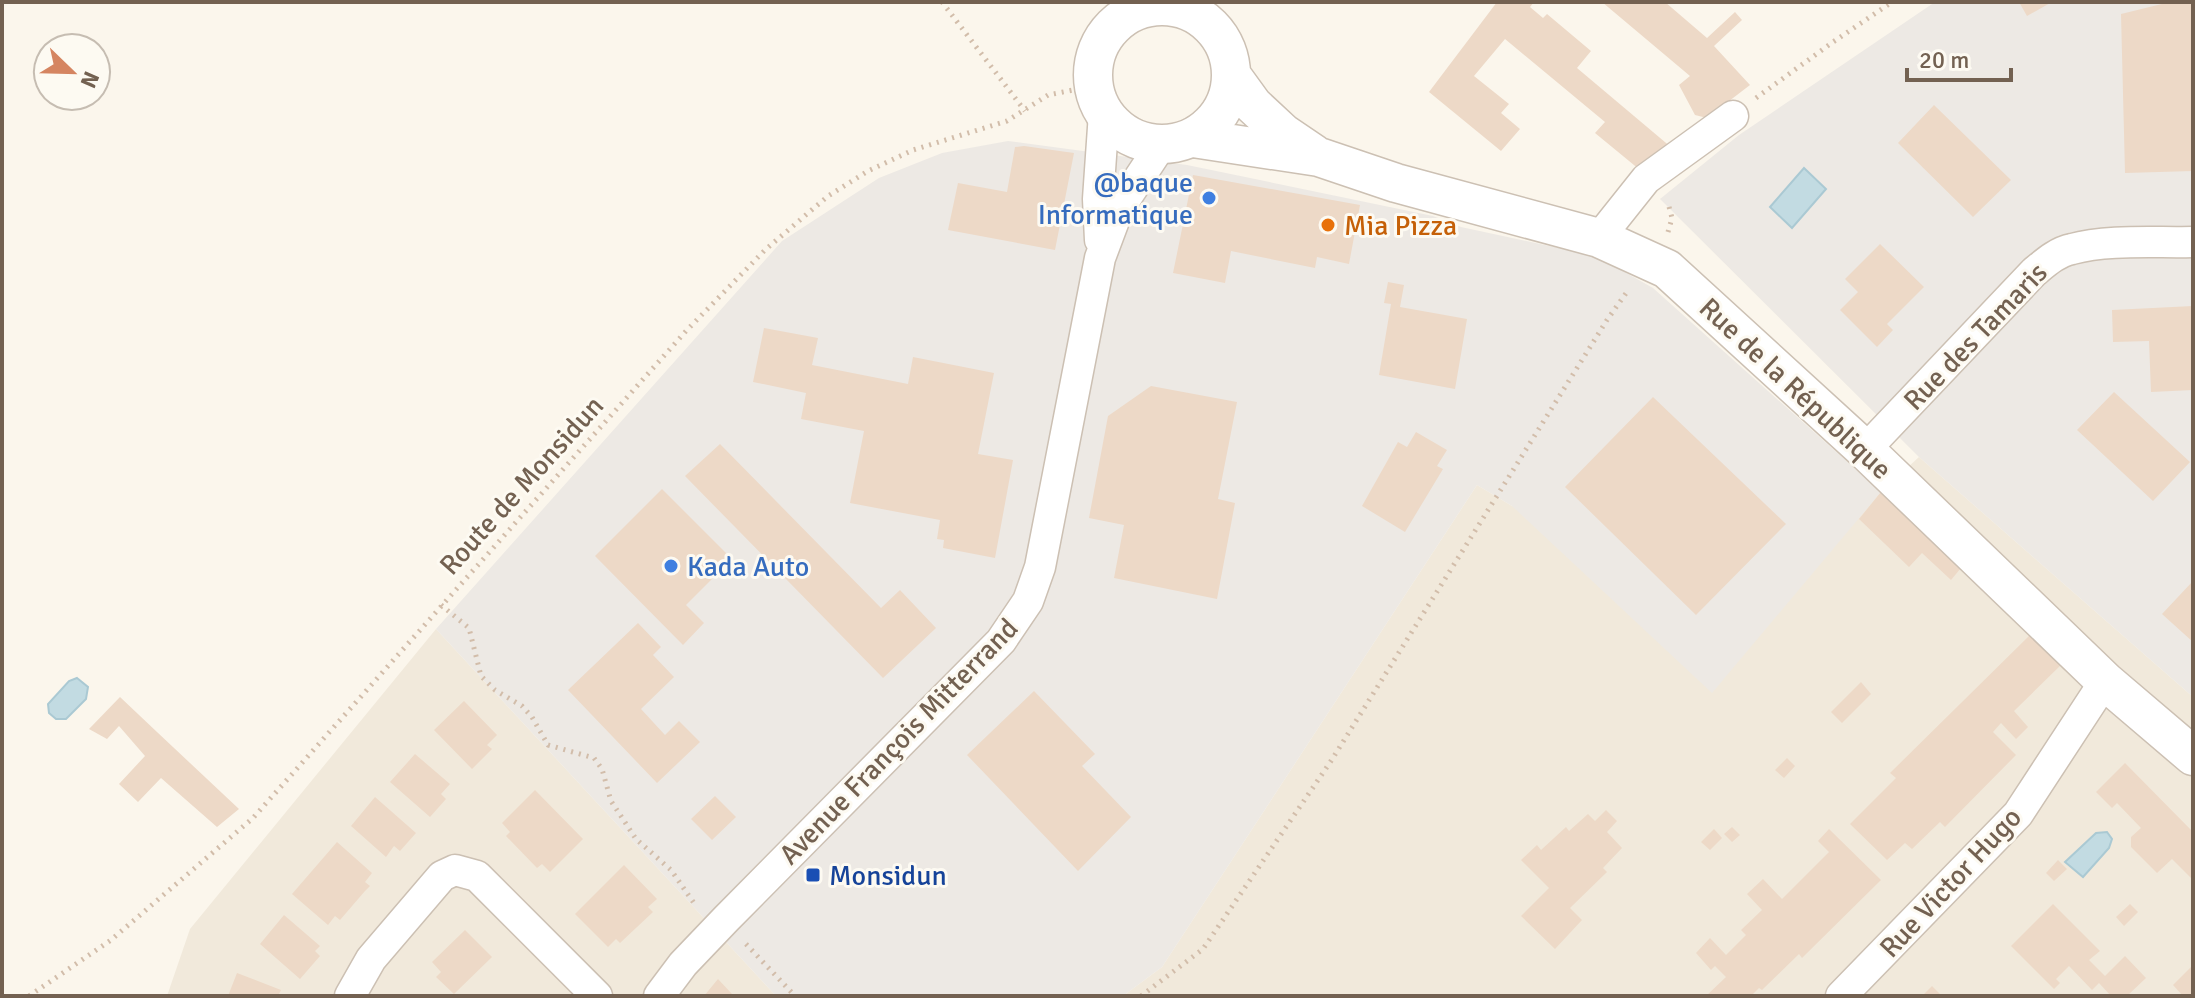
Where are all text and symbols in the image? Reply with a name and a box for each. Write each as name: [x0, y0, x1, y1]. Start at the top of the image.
north arrow: [32, 32, 112, 112]
scale bar: [1907, 32, 2011, 82]
text: 20 m: [1919, 45, 1969, 75]
text: N: [75, 67, 105, 92]
place label: @baque Informatique: [1038, 166, 1193, 232]
marker: @baque Informatique: [1200, 189, 1218, 207]
place label: Mia Pizza: [1344, 209, 1457, 243]
marker: Mia Pizza: [1319, 216, 1337, 234]
street label: Rue des Tamaris: [1897, 256, 2055, 418]
street label: Rue de la République: [1692, 291, 1898, 487]
street label: Route de Monsidun: [433, 389, 611, 582]
place label: Kada Auto: [687, 550, 809, 584]
marker: Kada Auto: [662, 557, 680, 575]
street label: Avenue François Mitterrand: [772, 612, 1025, 872]
street label: Rue Victor Hugo: [1873, 801, 2029, 965]
place label: Monsidun: [829, 859, 947, 893]
marker: Monsidun: [804, 866, 822, 884]

